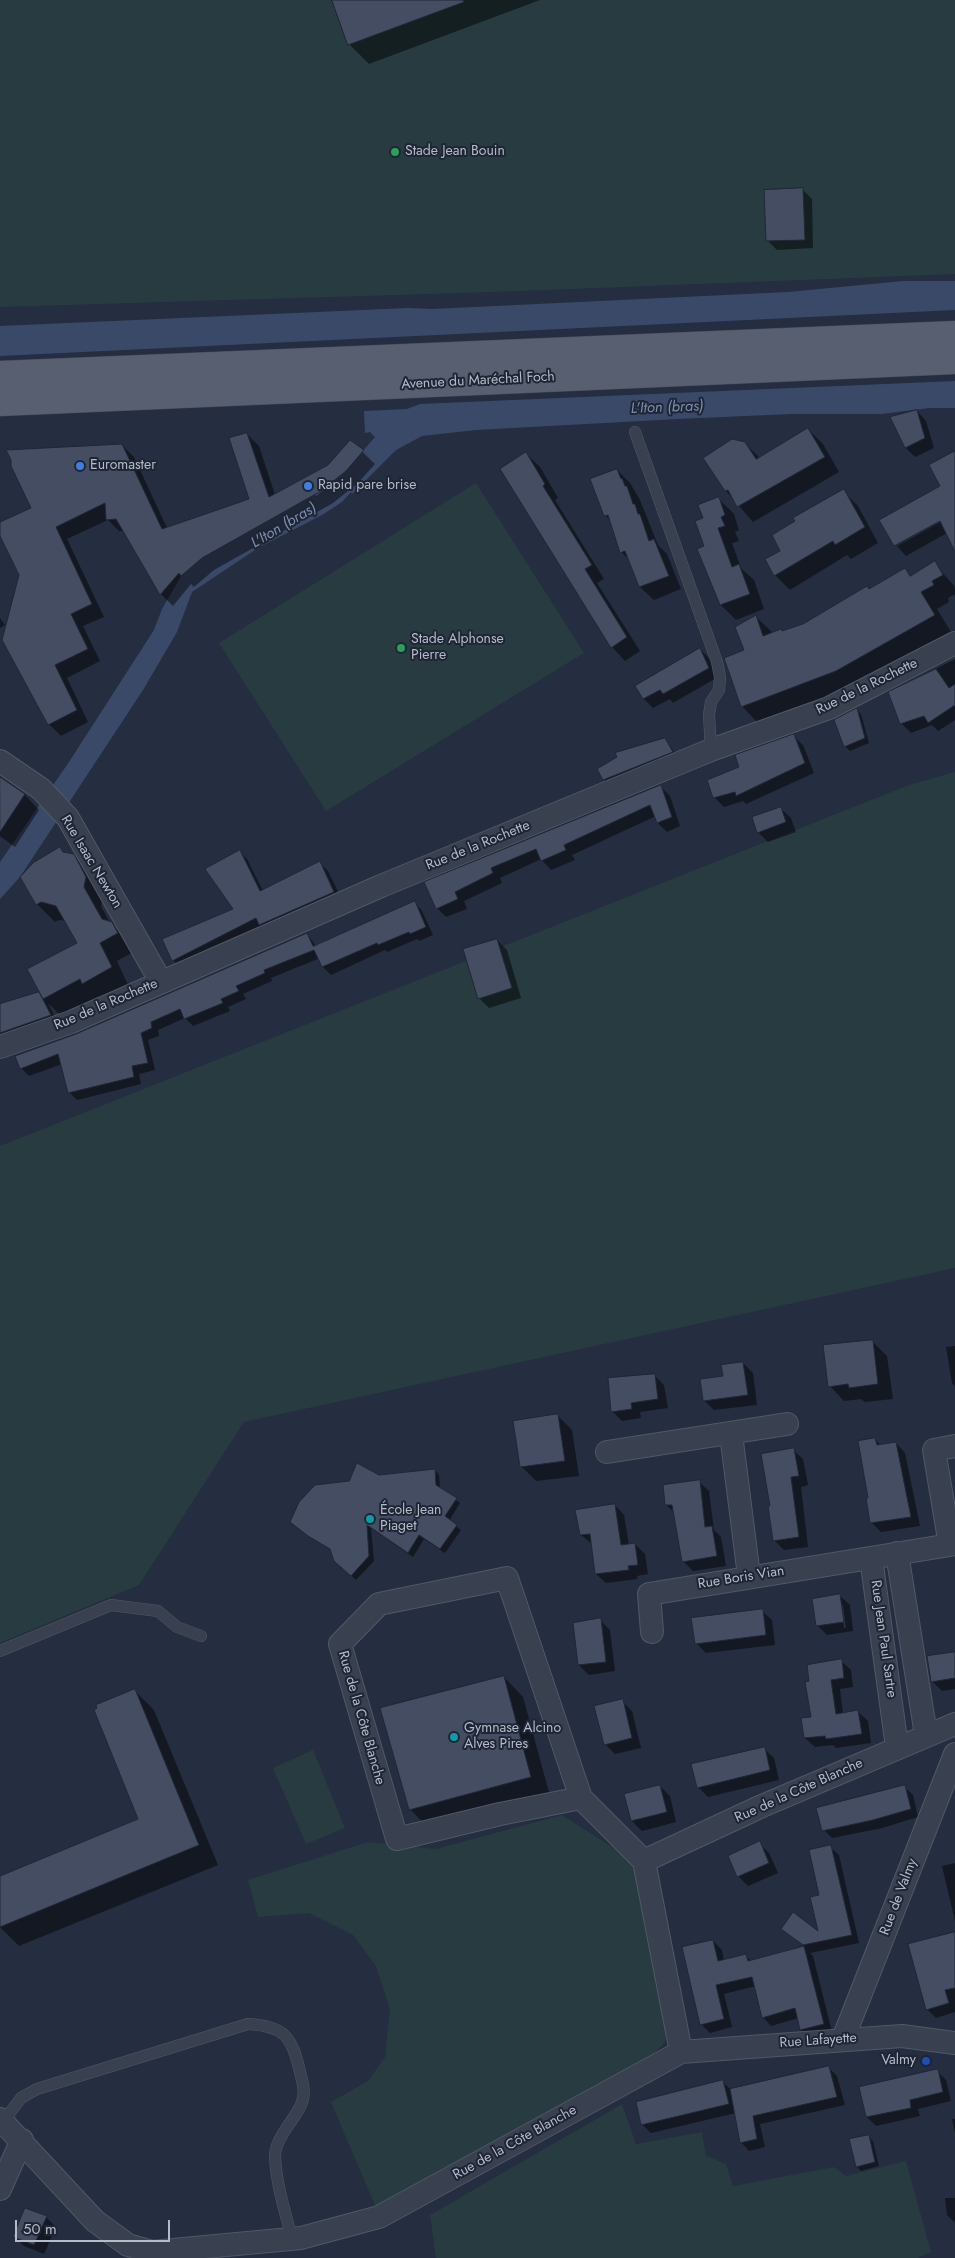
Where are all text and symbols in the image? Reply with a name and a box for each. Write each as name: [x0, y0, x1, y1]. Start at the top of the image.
place label: Stade Jean Bouin: [405, 144, 505, 160]
marker: Stade Jean Bouin: [389, 146, 401, 158]
street label: Avenue du Maréchal Foch: [401, 369, 555, 393]
water label: L'Iton (bras): [630, 398, 704, 418]
place label: Euromaster: [90, 458, 156, 474]
marker: Euromaster: [74, 460, 86, 472]
place label: Rapid pare brise: [318, 478, 416, 494]
marker: Rapid pare brise: [302, 480, 314, 492]
water label: L'Iton (bras): [248, 499, 320, 553]
place label: Stade Alphonse Pierre: [411, 632, 504, 664]
marker: Stade Alphonse Pierre: [395, 642, 407, 654]
street label: Rue de la Rochette: [814, 655, 920, 719]
street label: Rue Isaac Newton: [57, 812, 125, 912]
street label: Rue de la Rochette: [423, 817, 533, 875]
street label: Rue de la Rochette: [52, 976, 160, 1034]
place label: École Jean Piaget: [380, 1503, 441, 1535]
marker: École Jean Piaget: [364, 1513, 376, 1525]
street label: Rue Boris Vian: [697, 1563, 785, 1593]
street label: Rue Jean Paul Sartre: [866, 1579, 900, 1699]
street label: Rue de la Côte Blanche: [334, 1649, 388, 1787]
place label: Gymnase Alcino Alves Pires: [464, 1721, 561, 1754]
marker: Gymnase Alcino Alves Pires: [448, 1731, 460, 1743]
street label: Rue de la Côte Blanche: [732, 1755, 866, 1827]
street label: Rue de Valmy: [877, 1856, 921, 1938]
street label: Rue Lafayette: [779, 2030, 857, 2052]
place label: Valmy: [881, 2053, 916, 2069]
marker: Valmy: [920, 2055, 932, 2067]
street label: Rue de la Côte Blanche: [450, 2102, 580, 2184]
scale bar: [18, 2210, 172, 2242]
text: 50 m: [23, 2218, 57, 2240]

